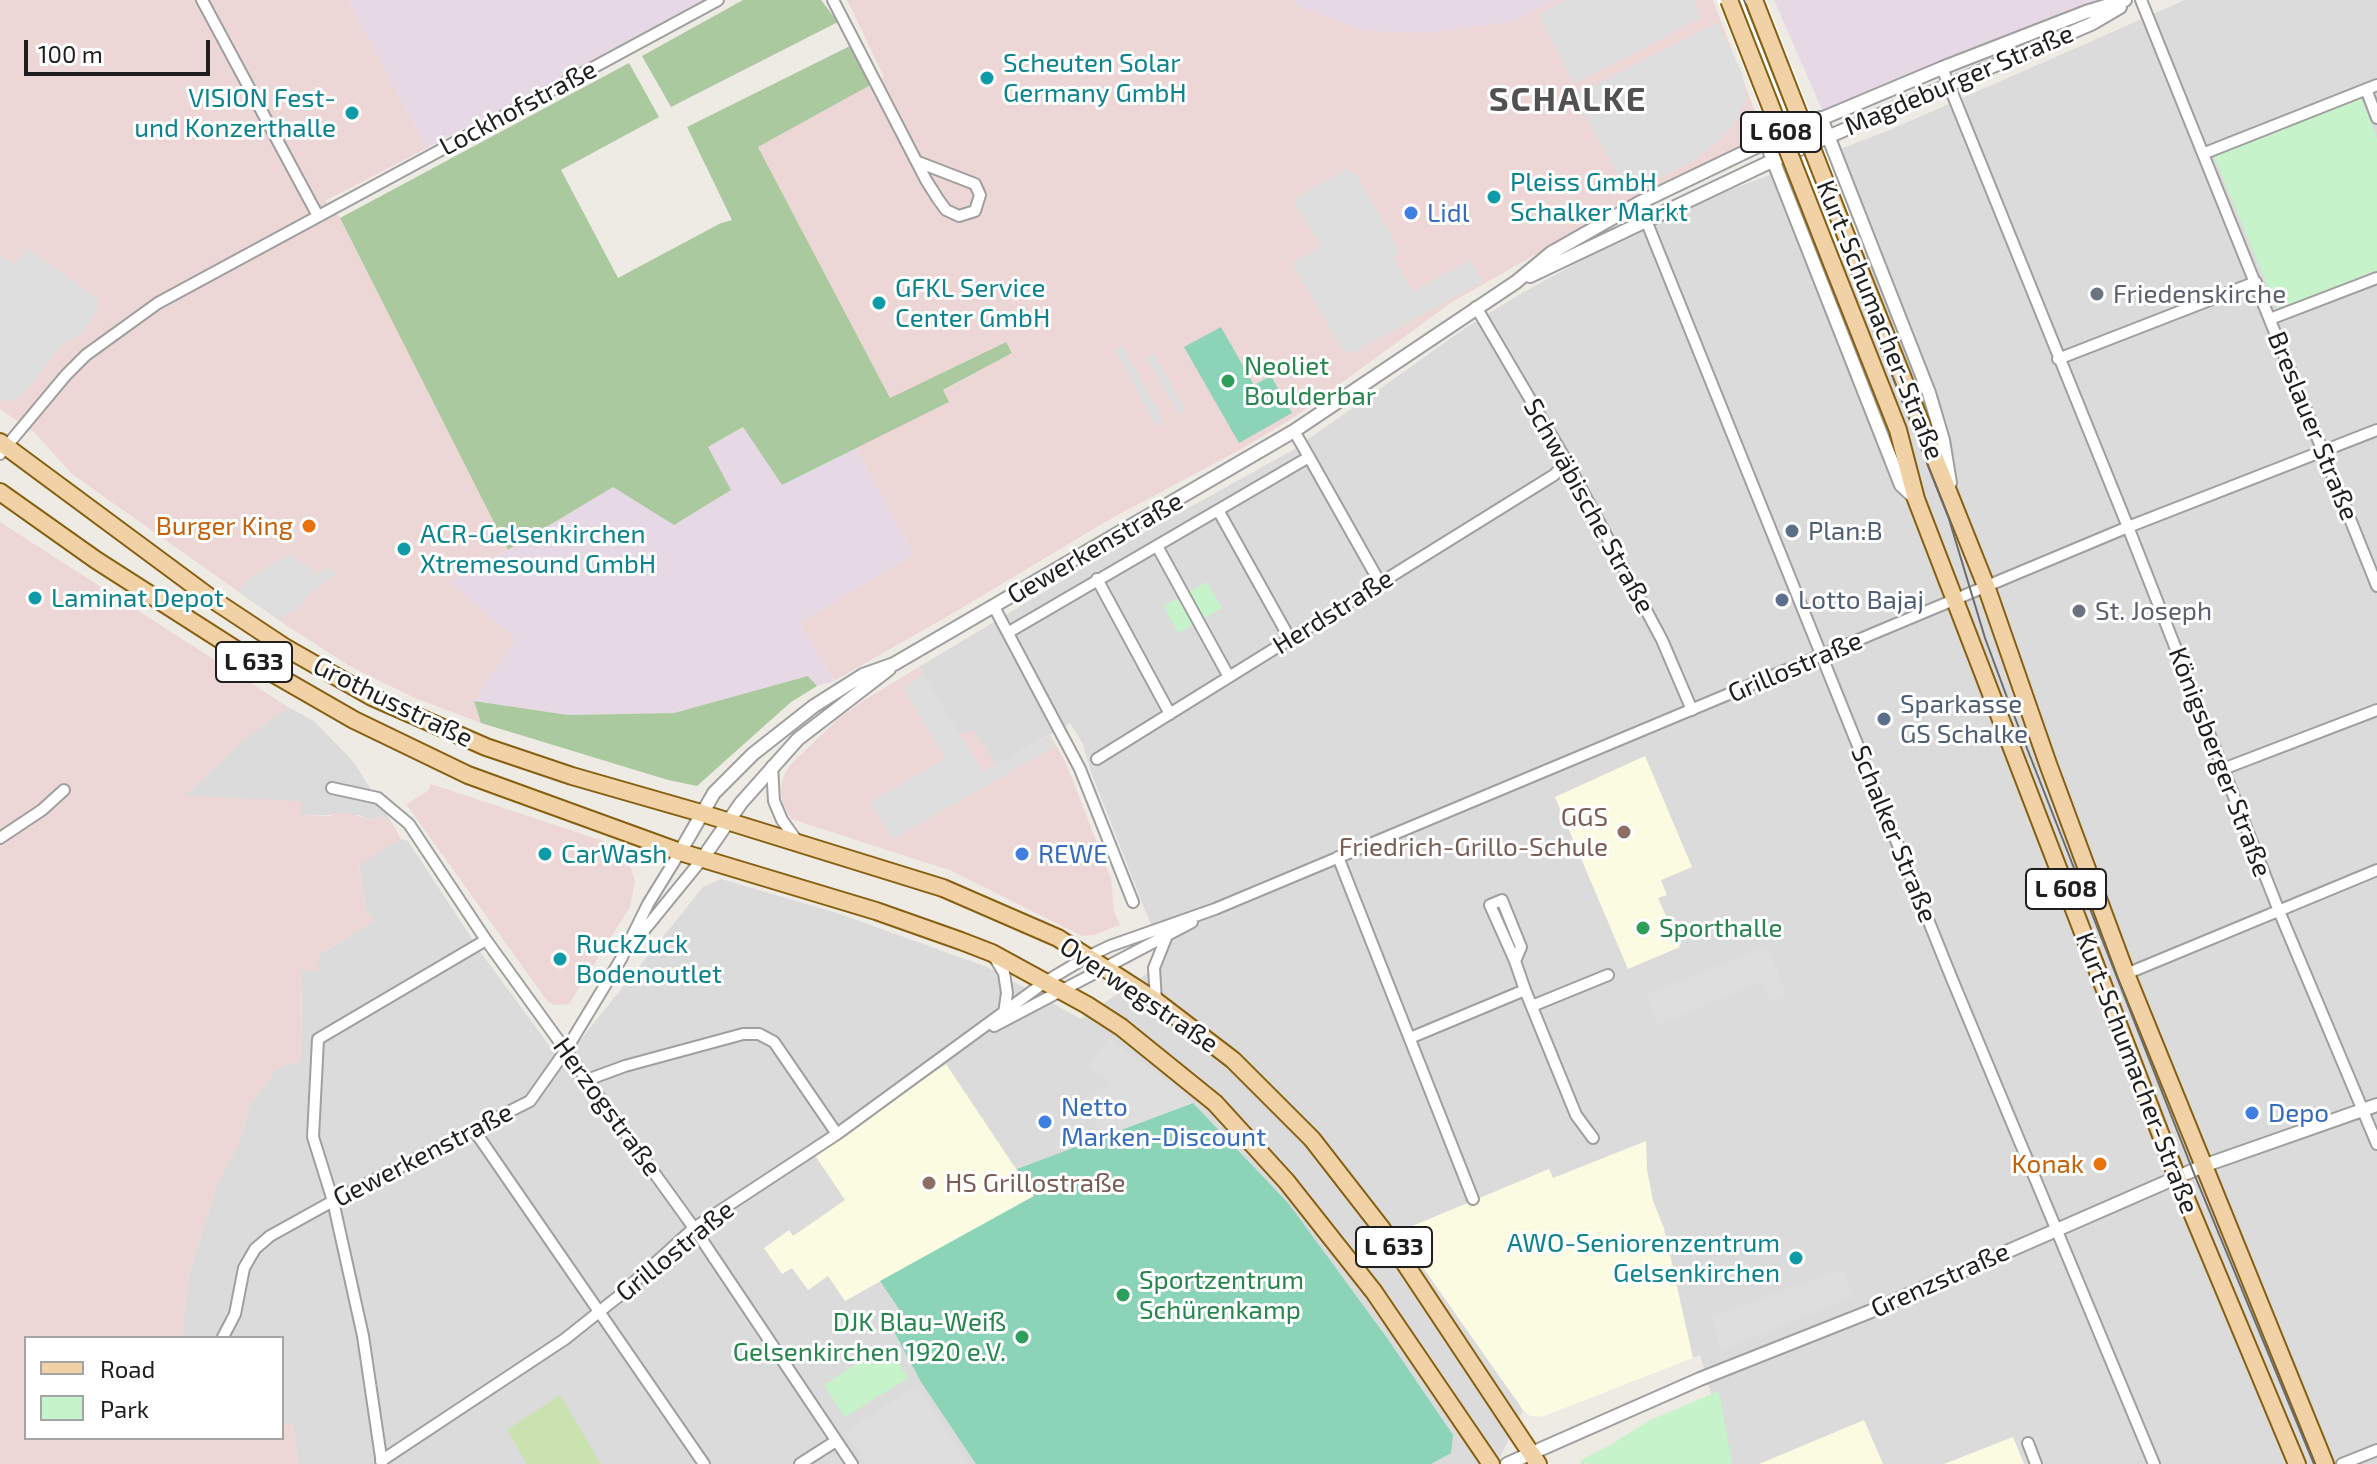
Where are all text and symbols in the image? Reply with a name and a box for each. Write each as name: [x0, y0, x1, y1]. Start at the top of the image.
street label: Magdeburger Straße: [1840, 18, 2078, 142]
scale bar: [28, 24, 214, 74]
text: 100 m: [38, 39, 103, 68]
place label: Scheuten Solar Germany GmbH: [1003, 47, 1187, 108]
street label: Lockhofstraße: [434, 54, 602, 162]
marker: Scheuten Solar Germany GmbH: [978, 69, 996, 87]
district label: SCHALKE: [1489, 80, 1647, 120]
place label: VISION Fest- und Konzerthalle: [134, 82, 336, 144]
marker: VISION Fest- und Konzerthalle: [343, 104, 361, 122]
road number: L 608: [1741, 112, 1821, 152]
place label: Pleiss GmbH Schalker Markt: [1510, 166, 1688, 228]
street label: Kurt-Schumacher-Straße: [1810, 176, 1950, 464]
marker: Pleiss GmbH Schalker Markt: [1485, 188, 1503, 206]
place label: Lidl: [1427, 197, 1469, 229]
marker: Lidl: [1402, 204, 1420, 222]
place label: GFKL Service Center GmbH: [895, 272, 1050, 334]
place label: Friedenskirche: [2113, 278, 2286, 310]
marker: Friedenskirche: [2088, 285, 2106, 303]
marker: GFKL Service Center GmbH: [870, 294, 888, 312]
street label: Breslauer Straße: [2261, 327, 2365, 525]
place label: Neoliet Boulderbar: [1244, 350, 1376, 412]
marker: Neoliet Boulderbar: [1219, 372, 1237, 390]
street label: Schwäbische Straße: [1517, 393, 1661, 619]
street label: Gewerkenstraße: [1002, 485, 1188, 611]
place label: Burger King: [156, 510, 293, 542]
place label: Plan:B: [1808, 515, 1883, 547]
marker: Burger King: [300, 517, 318, 535]
place label: ACR-Gelsenkirchen Xtremesound GmbH: [420, 518, 656, 580]
marker: Plan:B: [1783, 522, 1801, 540]
marker: ACR-Gelsenkirchen Xtremesound GmbH: [395, 540, 413, 558]
street label: Herdstraße: [1267, 563, 1399, 661]
place label: Laminat Depot: [51, 582, 224, 614]
place label: Lotto Bajaj: [1798, 584, 1924, 616]
marker: Laminat Depot: [26, 589, 44, 607]
marker: Lotto Bajaj: [1773, 591, 1791, 609]
place label: St. Joseph: [2095, 595, 2212, 627]
marker: St. Joseph: [2070, 602, 2088, 620]
street label: Grillostraße: [1723, 625, 1867, 709]
road number: L 633: [216, 642, 292, 682]
street label: Königsberger Straße: [2162, 643, 2278, 881]
street label: Grothusstraße: [308, 650, 478, 754]
place label: Sparkasse GS Schalke: [1900, 688, 2028, 750]
marker: Sparkasse GS Schalke: [1875, 710, 1893, 728]
street label: Schalker Straße: [1844, 741, 1944, 927]
place label: GGS Friedrich-Grillo-Schule: [1339, 801, 1608, 862]
marker: GGS Friedrich-Grillo-Schule: [1615, 823, 1633, 841]
place label: CarWash: [561, 838, 667, 870]
place label: REWE: [1038, 838, 1108, 870]
marker: CarWash: [536, 845, 554, 863]
marker: REWE: [1013, 845, 1031, 863]
road number: L 608: [2026, 869, 2106, 909]
place label: Sporthalle: [1659, 912, 1783, 944]
marker: Sporthalle: [1634, 919, 1652, 937]
place label: RuckZuck Bodenoutlet: [576, 928, 722, 990]
street label: Kurt-Schumacher-Straße: [2069, 928, 2205, 1218]
street label: Overwegstraße: [1054, 930, 1224, 1060]
marker: RuckZuck Bodenoutlet: [551, 950, 569, 968]
street label: Herzogstraße: [546, 1032, 668, 1182]
place label: Netto Marken-Discount: [1061, 1091, 1266, 1152]
street label: Gewerkenstraße: [328, 1096, 518, 1214]
place label: Depo: [2268, 1097, 2329, 1129]
marker: Depo: [2243, 1104, 2261, 1122]
marker: Netto Marken-Discount: [1036, 1113, 1054, 1131]
place label: Konak: [2012, 1148, 2084, 1180]
marker: Konak: [2091, 1155, 2109, 1173]
place label: HS Grillostraße: [945, 1167, 1125, 1199]
marker: HS Grillostraße: [920, 1174, 938, 1192]
street label: Grillostraße: [610, 1194, 740, 1308]
road number: L 633: [1356, 1227, 1432, 1267]
place label: AWO-Seniorenzentrum Gelsenkirchen: [1507, 1227, 1780, 1288]
street label: Grenzstraße: [1866, 1236, 2014, 1324]
marker: AWO-Seniorenzentrum Gelsenkirchen: [1787, 1249, 1805, 1267]
place label: Sportzentrum Schürenkamp: [1139, 1264, 1304, 1326]
marker: Sportzentrum Schürenkamp: [1114, 1286, 1132, 1304]
place label: DJK Blau-Weiß Gelsenkirchen 1920 e.V.: [733, 1306, 1006, 1368]
marker: DJK Blau-Weiß Gelsenkirchen 1920 e.V.: [1013, 1328, 1031, 1346]
legend: [24, 1336, 284, 1440]
text: Road: [100, 1354, 155, 1383]
text: Park: [100, 1394, 149, 1423]

